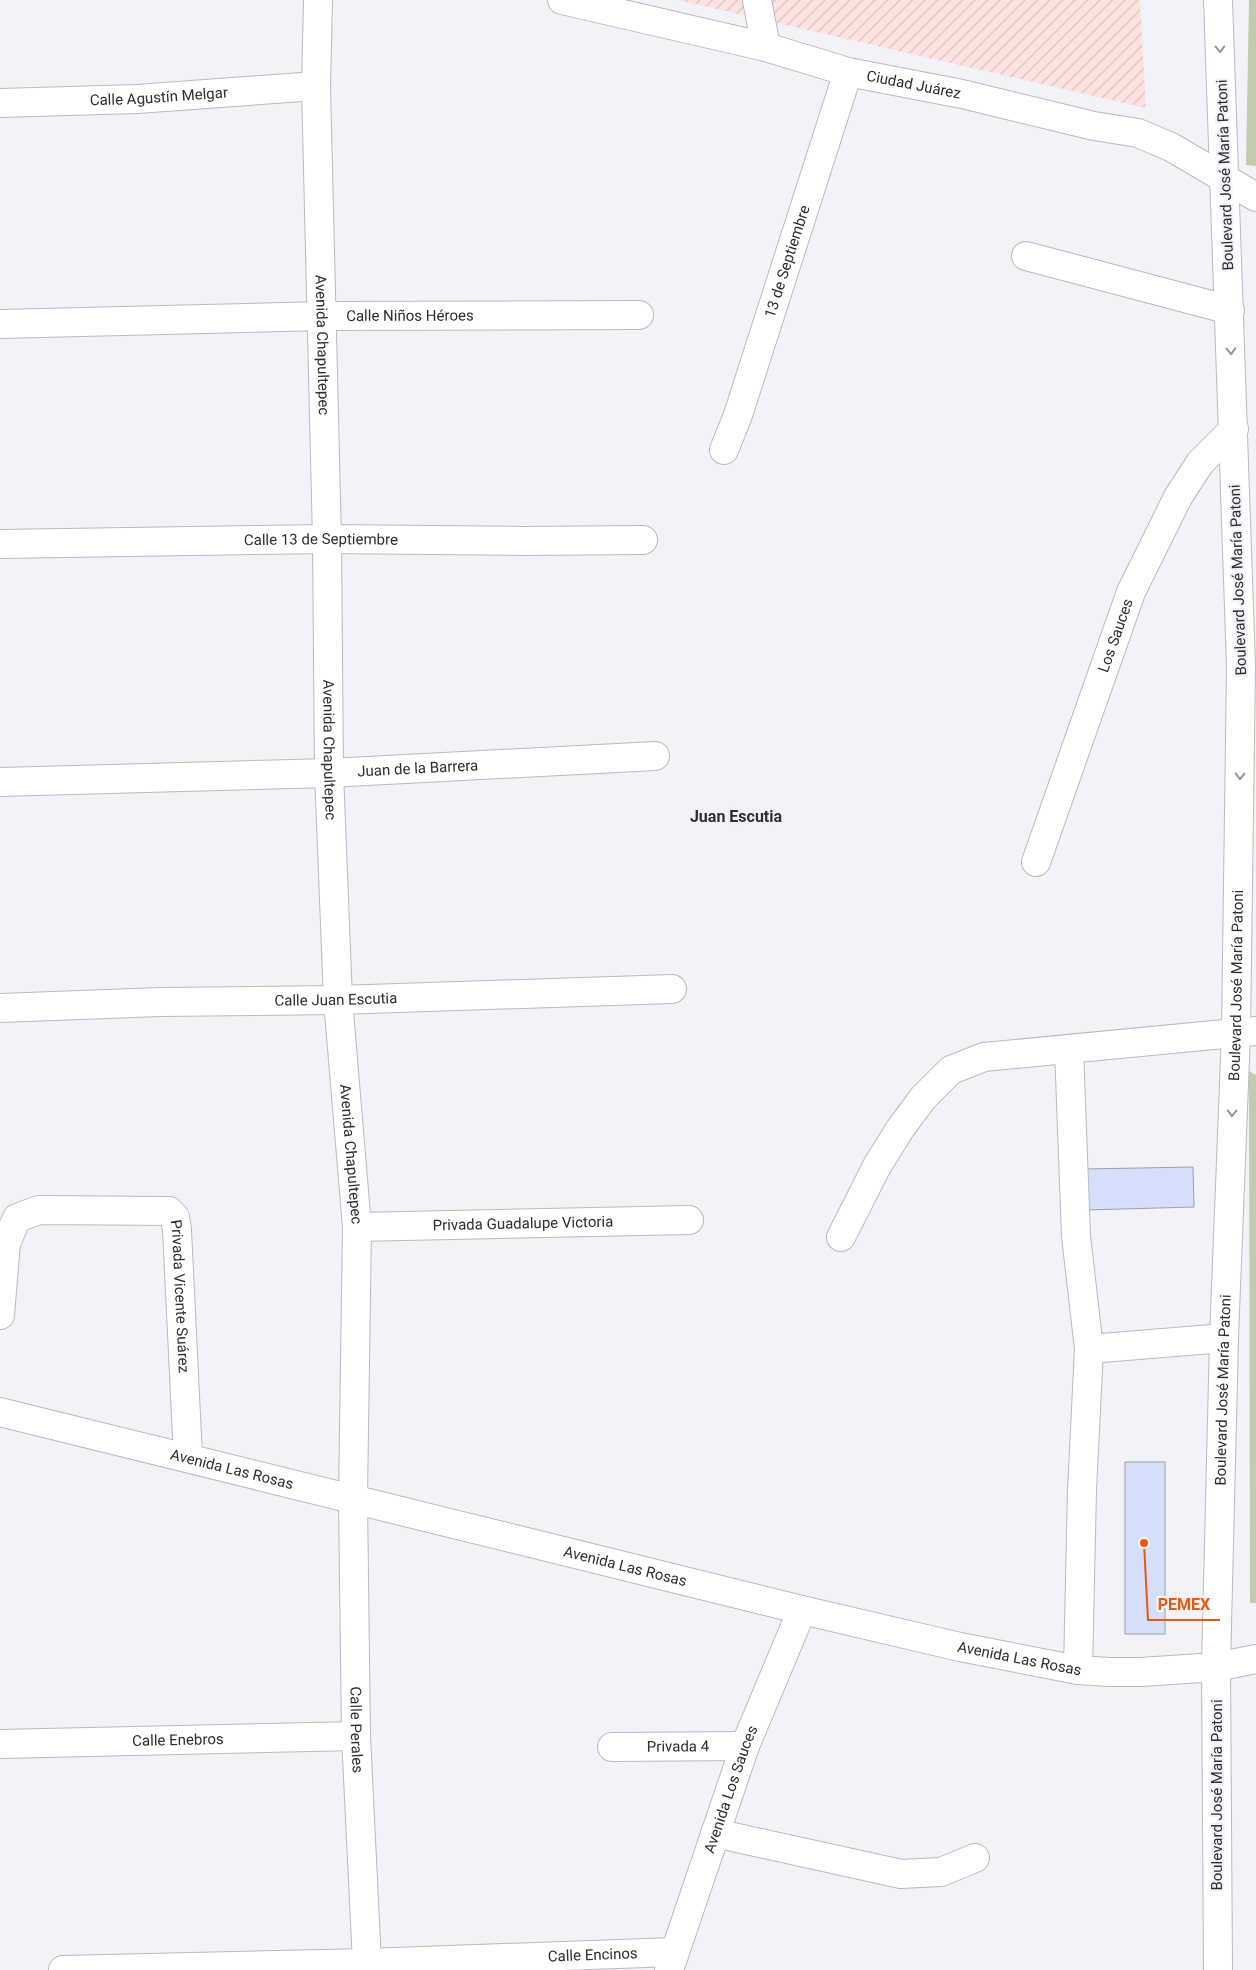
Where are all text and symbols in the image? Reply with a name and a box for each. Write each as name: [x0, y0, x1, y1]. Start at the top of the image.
one-way arrow: [1215, 45, 1225, 53]
street label: Ciudad Juárez: [865, 67, 962, 103]
street label: Boulevard José María Patoni: [1213, 79, 1237, 271]
street label: Calle Agustín Melgar: [90, 83, 229, 109]
street label: 13 de Septiembre: [761, 203, 814, 320]
street label: Avenida Chapultepec: [312, 274, 333, 416]
street label: Calle Niños Héroes: [346, 307, 474, 325]
one-way arrow: [1226, 348, 1236, 355]
street label: Boulevard José María Patoni: [1226, 484, 1250, 676]
street label: Calle 13 de Septiembre: [244, 530, 398, 549]
street label: Los Sauces: [1094, 596, 1137, 675]
street label: Avenida Chapultepec: [319, 679, 340, 821]
street label: Juan de la Barrera: [357, 756, 479, 781]
one-way arrow: [1234, 772, 1245, 780]
district label: Juan Escutia: [690, 807, 783, 826]
street label: Boulevard José María Patoni: [1225, 890, 1247, 1081]
street label: Calle Juan Escutia: [274, 989, 398, 1010]
street label: Avenida Chapultepec: [336, 1083, 366, 1225]
one-way arrow: [1227, 1110, 1238, 1118]
street label: Privada Guadalupe Victoria: [432, 1213, 613, 1234]
street label: Privada Vicente Suárez: [167, 1218, 193, 1373]
street label: Boulevard José María Patoni: [1211, 1294, 1235, 1486]
street label: Avenida Las Rosas: [169, 1445, 295, 1493]
street label: Avenida Las Rosas: [562, 1543, 689, 1590]
callout: PEMEX: [1148, 1589, 1220, 1620]
text: PEMEX: [1158, 1595, 1210, 1614]
street label: Avenida Las Rosas: [956, 1638, 1083, 1680]
street label: Calle Perales: [346, 1686, 367, 1774]
street label: Boulevard José María Patoni: [1208, 1699, 1226, 1891]
street label: Avenida Los Sauces: [700, 1723, 762, 1855]
street label: Calle Enebros: [132, 1730, 224, 1750]
street label: Privada 4: [647, 1737, 710, 1756]
street label: Calle Encinos: [548, 1944, 638, 1966]

